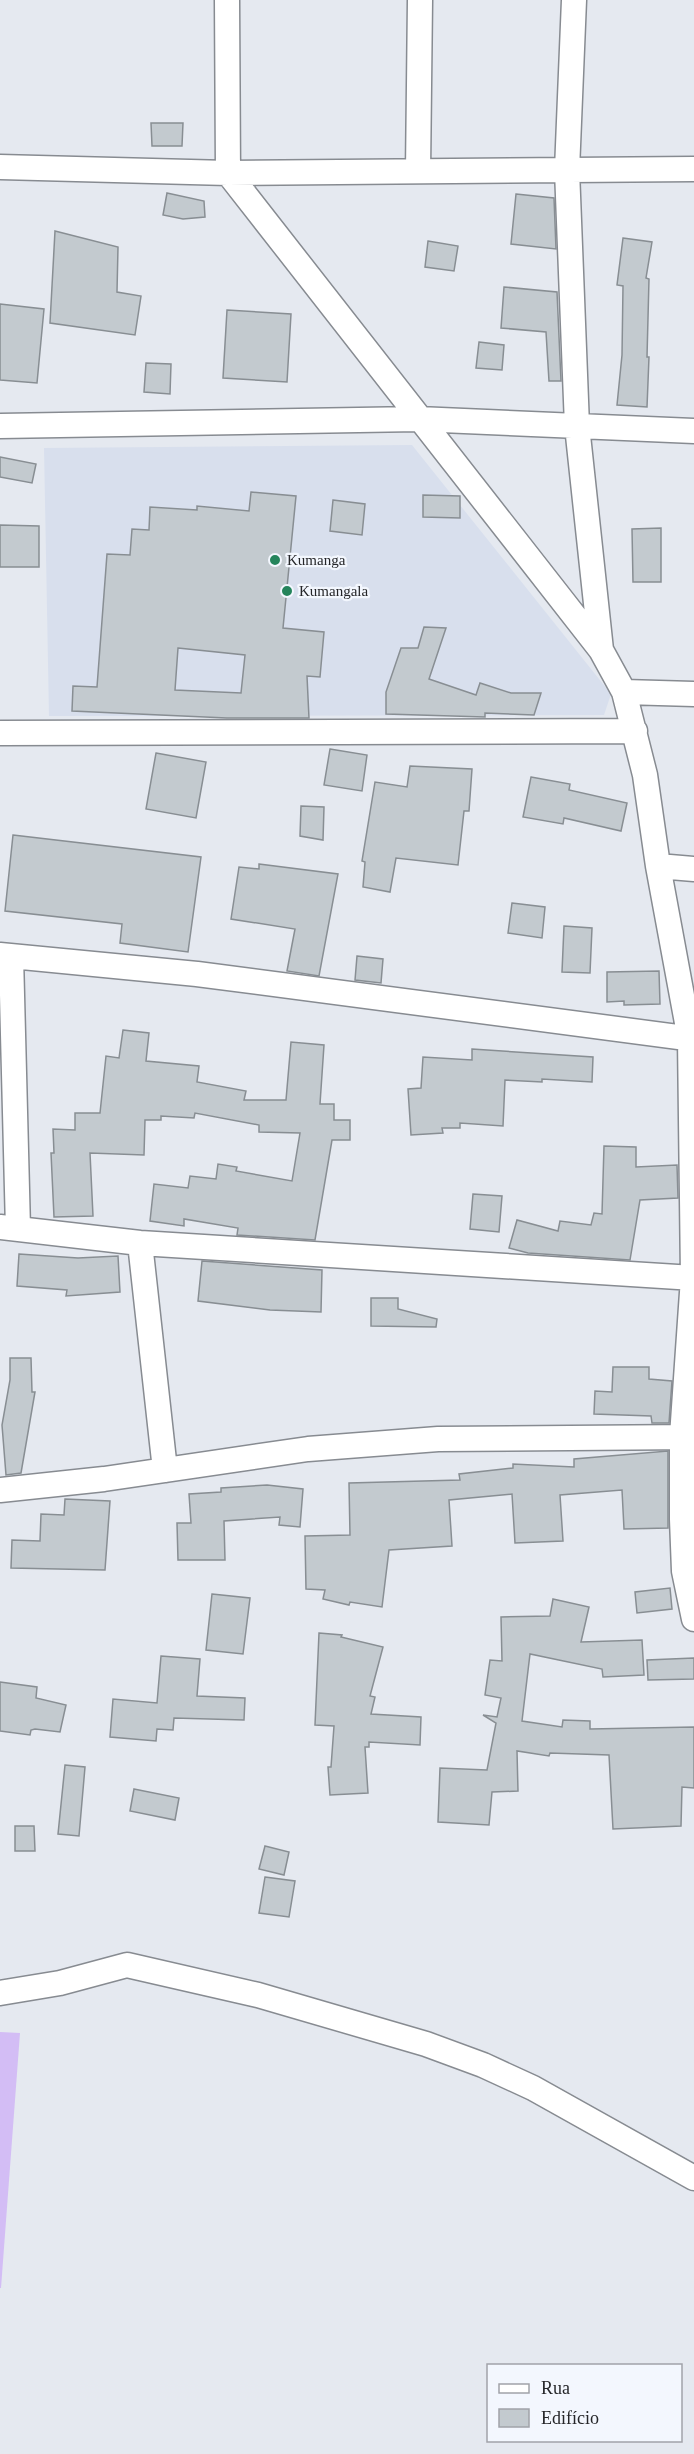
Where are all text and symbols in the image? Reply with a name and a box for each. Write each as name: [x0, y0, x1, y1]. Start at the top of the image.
place label: Kumanga: [287, 552, 346, 568]
marker: Kumanga: [268, 553, 282, 567]
place label: Kumangala: [299, 583, 368, 599]
marker: Kumangala: [280, 584, 294, 598]
legend: [487, 2364, 682, 2442]
text: Rua: [541, 2378, 570, 2398]
text: Edifício: [541, 2408, 599, 2428]

